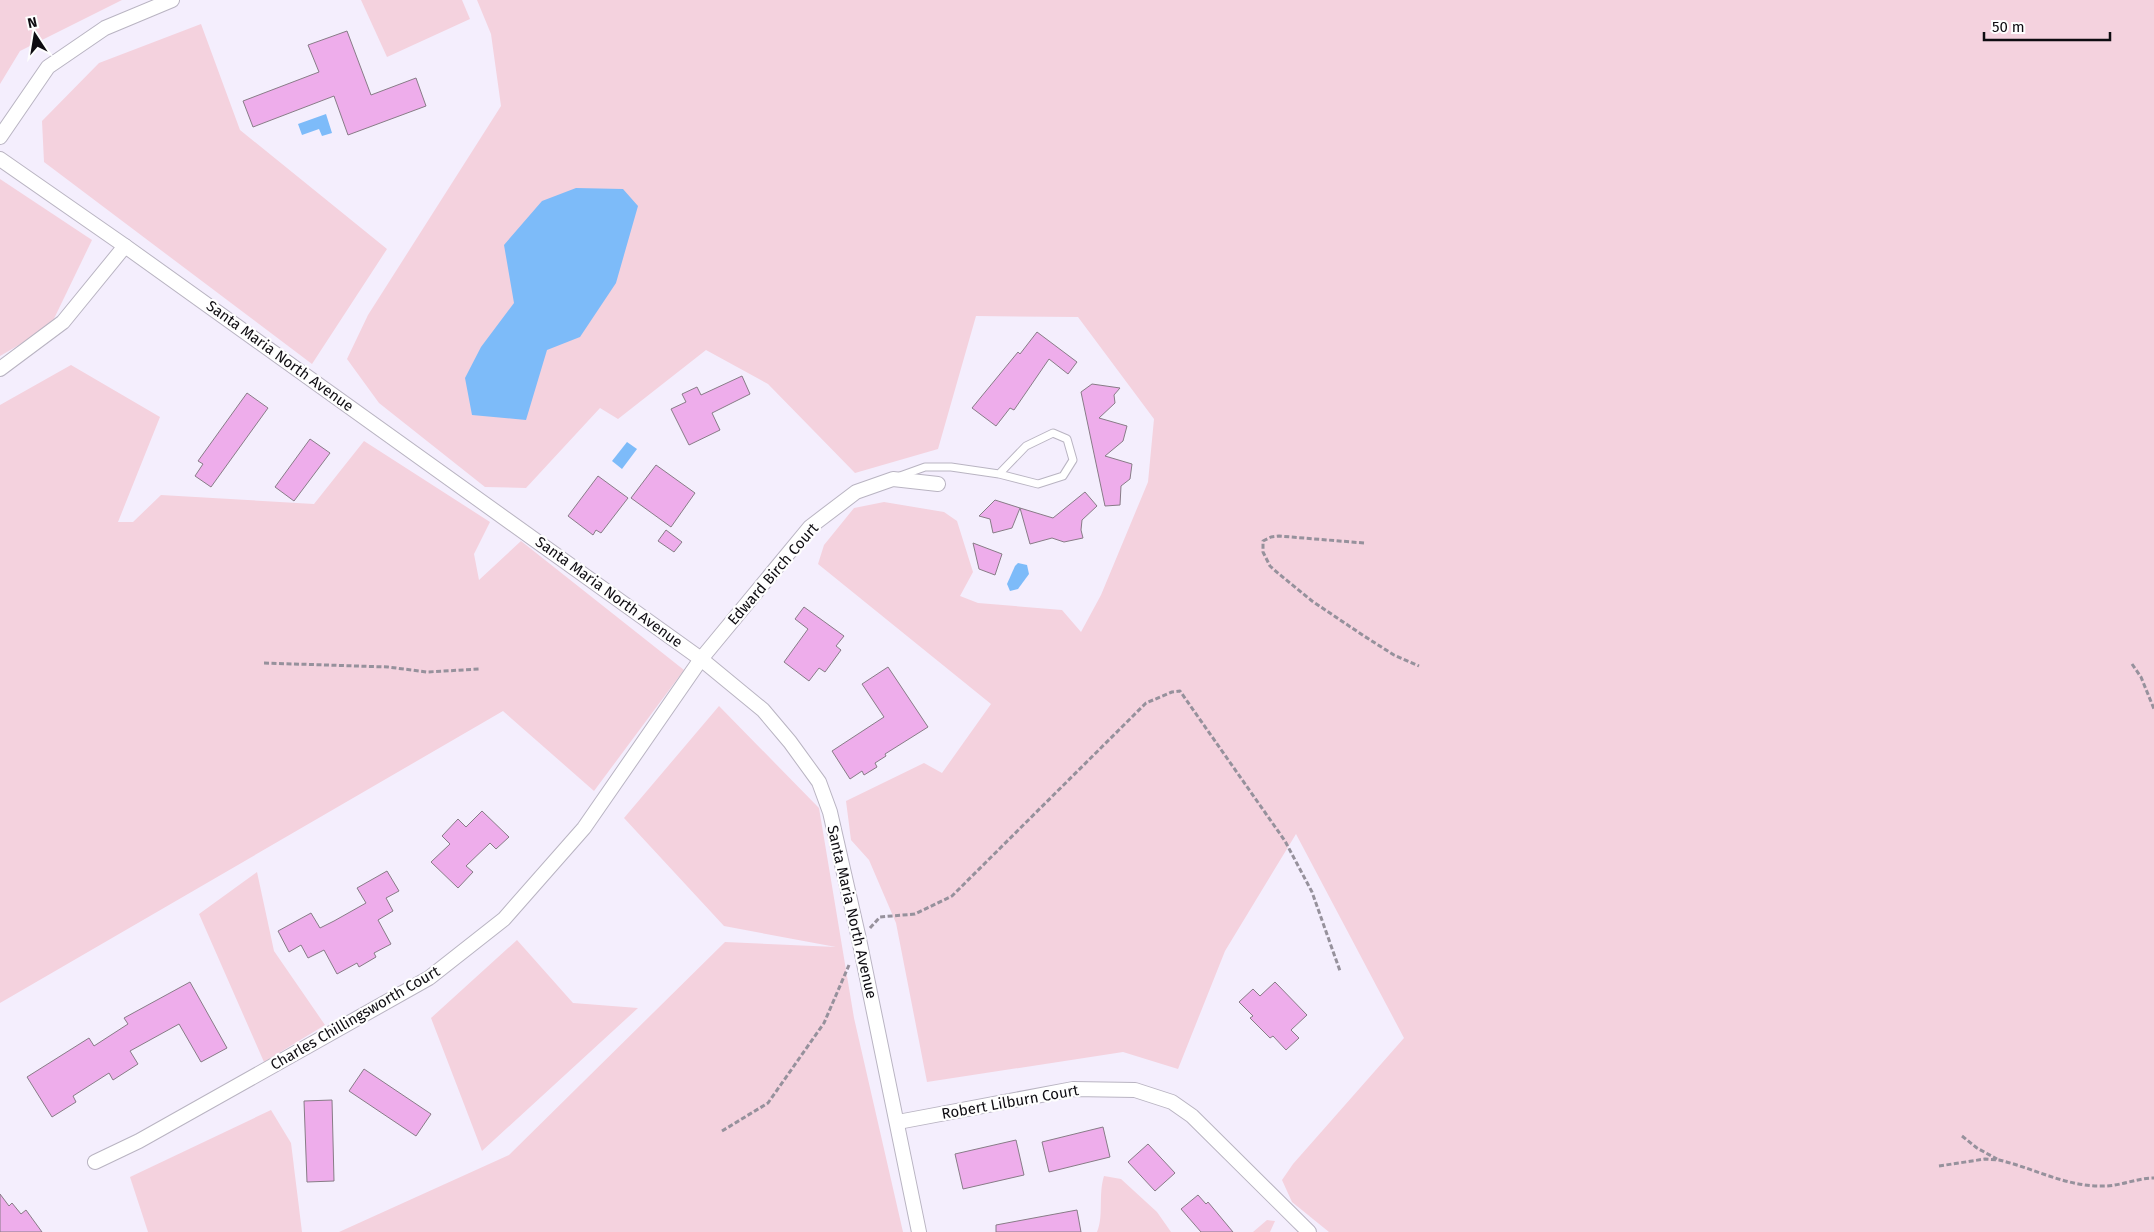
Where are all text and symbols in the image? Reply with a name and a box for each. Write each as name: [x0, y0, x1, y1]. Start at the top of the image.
north arrow: [10, 10, 60, 60]
scale bar: [1984, 10, 2110, 42]
text: N: [26, 13, 39, 32]
text: 50 m: [1992, 18, 2025, 36]
street label: Santa Maria North Avenue: [203, 297, 357, 415]
street label: Edward Birch Court: [724, 519, 823, 629]
street label: Santa Maria North Avenue: [532, 533, 686, 651]
street label: Santa Maria North Avenue: [823, 824, 881, 1000]
street label: Charles Chillingsworth Court: [267, 962, 443, 1074]
street label: Robert Lilburn Court: [940, 1081, 1081, 1123]

